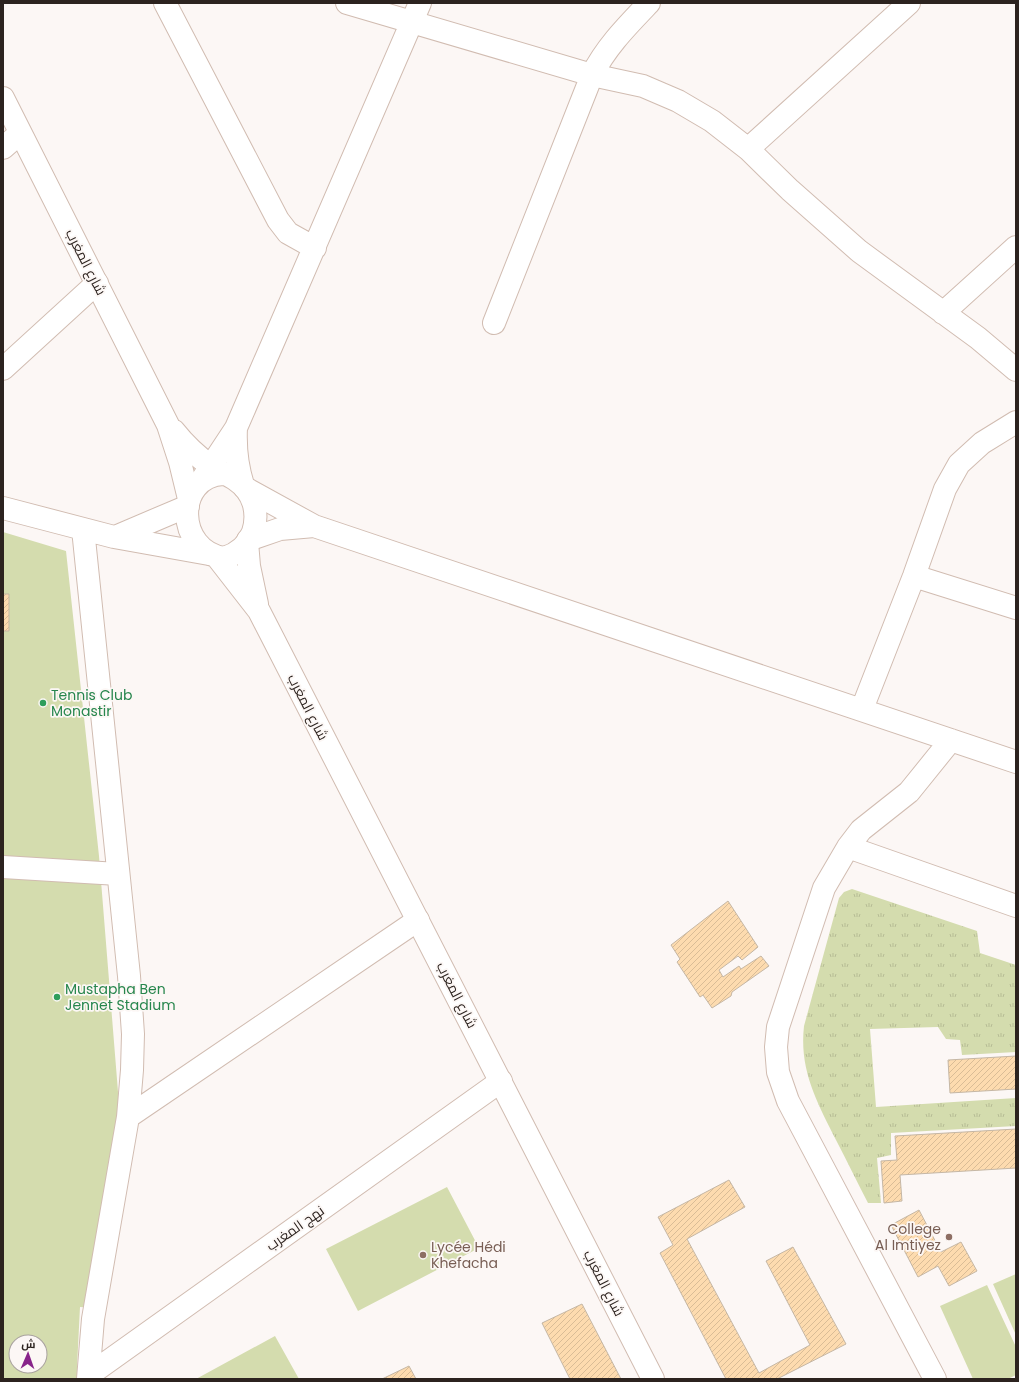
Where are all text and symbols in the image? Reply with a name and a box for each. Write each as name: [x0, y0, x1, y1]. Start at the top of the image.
street label: شارع المغرب: [61, 225, 111, 299]
street label: شارع المغرب: [283, 670, 333, 744]
place label: Tennis Club Monastir: [51, 685, 132, 721]
marker: Tennis Club Monastir: [38, 698, 48, 708]
street label: شارع المغرب: [432, 958, 482, 1032]
place label: Mustapha Ben Jennet Stadium: [65, 979, 176, 1015]
marker: Mustapha Ben Jennet Stadium: [52, 992, 62, 1002]
street label: نهج المغرب: [262, 1201, 328, 1255]
place label: College Al Imtiyez: [875, 1219, 941, 1255]
marker: College Al Imtiyez: [944, 1232, 954, 1242]
place label: Lycée Hédi Khefacha: [431, 1237, 506, 1273]
street label: شارع المغرب: [579, 1246, 629, 1320]
marker: Lycée Hédi Khefacha: [418, 1250, 428, 1260]
north arrow: [8, 1334, 48, 1374]
text: ش: [21, 1336, 36, 1352]

